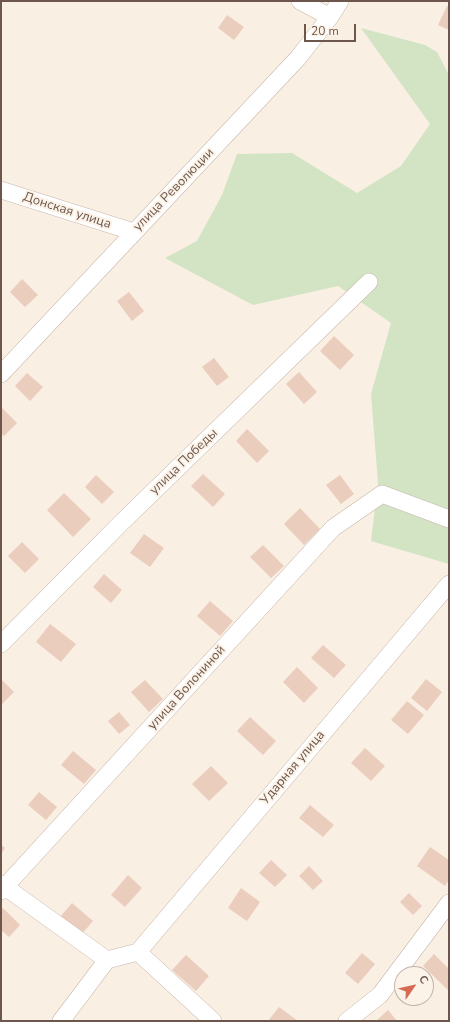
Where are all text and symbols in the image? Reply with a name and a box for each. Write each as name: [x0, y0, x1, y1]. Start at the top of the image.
scale bar: [306, 16, 358, 42]
text: 20 m: [311, 23, 339, 39]
street label: улица Революции: [130, 145, 218, 235]
street label: Донская улица: [21, 189, 113, 233]
street label: улица Победы: [147, 426, 221, 498]
street label: улица Волониной: [145, 643, 229, 733]
street label: Ударная улица: [257, 728, 329, 808]
north arrow: [394, 966, 434, 1006]
text: С: [415, 972, 432, 987]

